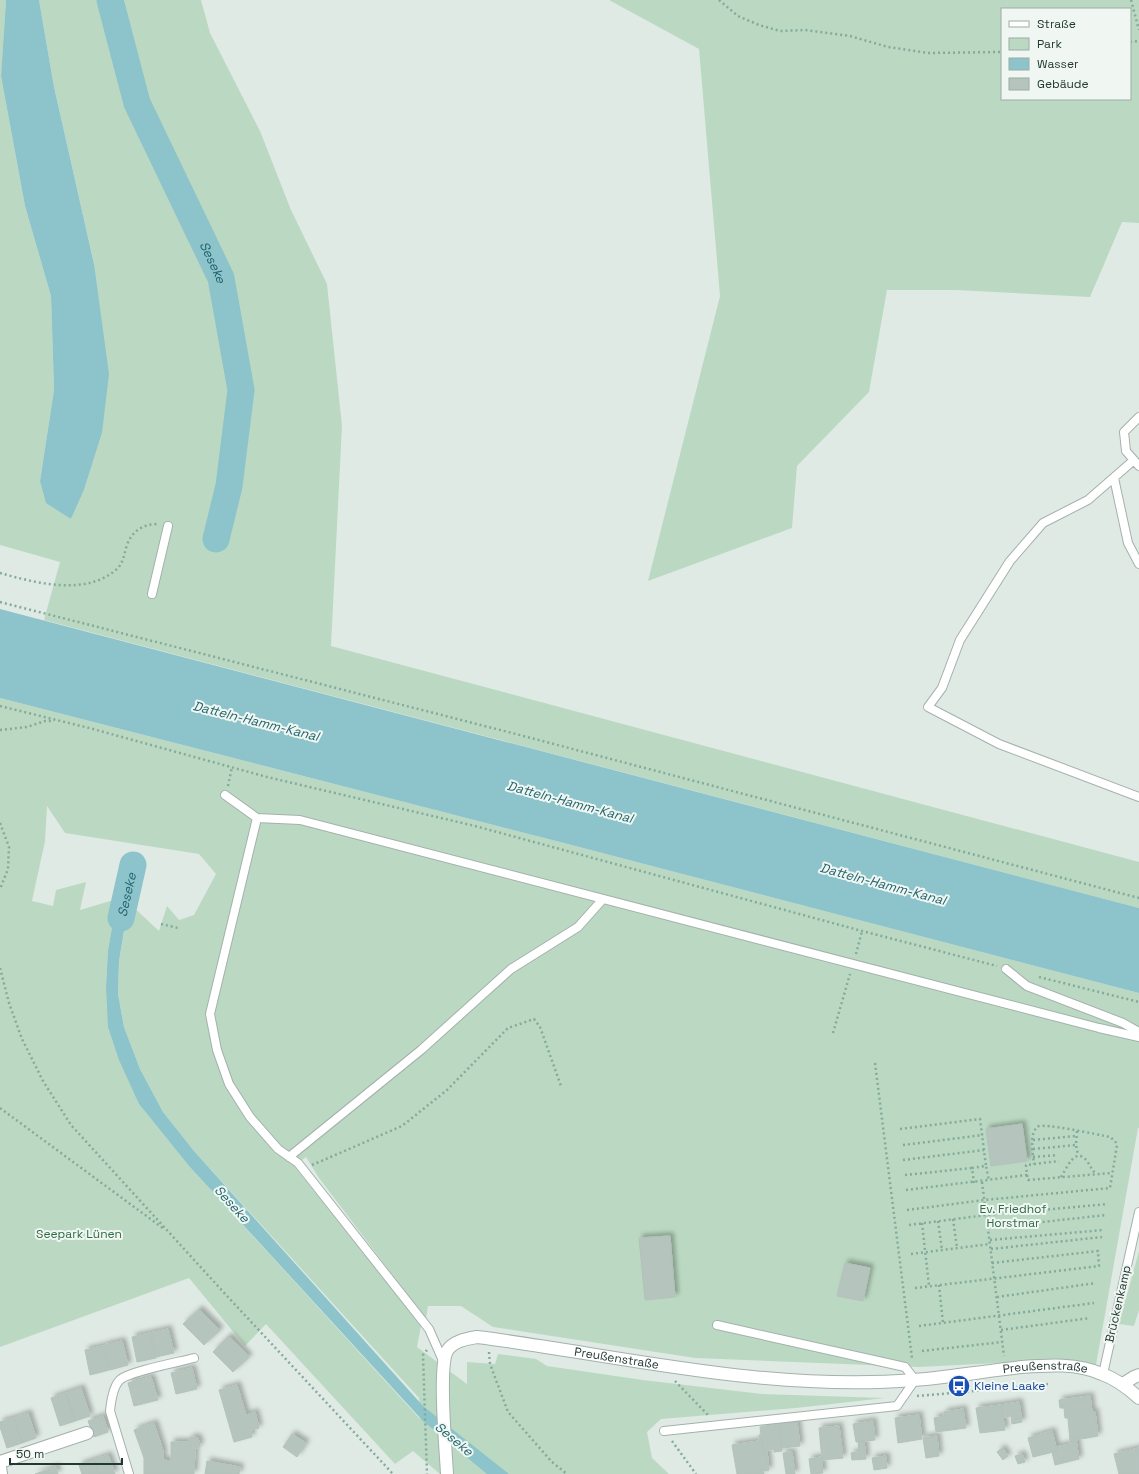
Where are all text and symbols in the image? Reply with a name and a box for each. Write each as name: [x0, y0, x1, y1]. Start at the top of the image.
legend: [1001, 8, 1131, 100]
text: Straße: [1037, 16, 1076, 32]
text: Park: [1037, 36, 1062, 52]
text: Wasser: [1037, 56, 1079, 72]
text: Gebäude: [1037, 76, 1089, 92]
water label: Seseke: [196, 238, 230, 285]
water label: Datteln-Hamm-Kanal: [191, 697, 323, 745]
water label: Datteln-Hamm-Kanal: [505, 777, 636, 827]
water label: Datteln-Hamm-Kanal: [818, 859, 949, 909]
water label: Seseke: [113, 870, 140, 918]
water label: Seseke: [211, 1182, 254, 1227]
park label: Ev. Friedhof Horstmar: [979, 1201, 1047, 1231]
park label: Seepark Lünen: [36, 1226, 122, 1242]
street label: Brückenkamp: [1101, 1264, 1135, 1344]
street label: Preußenstraße: [573, 1344, 660, 1373]
street label: Preußenstraße: [1002, 1357, 1090, 1377]
bus stop icon: Kleine Laake: [946, 1373, 972, 1399]
place label: Kleine Laake: [974, 1378, 1045, 1394]
water label: Seseke: [431, 1418, 478, 1461]
scale bar: [10, 1440, 122, 1466]
text: 50 m: [16, 1446, 44, 1462]

